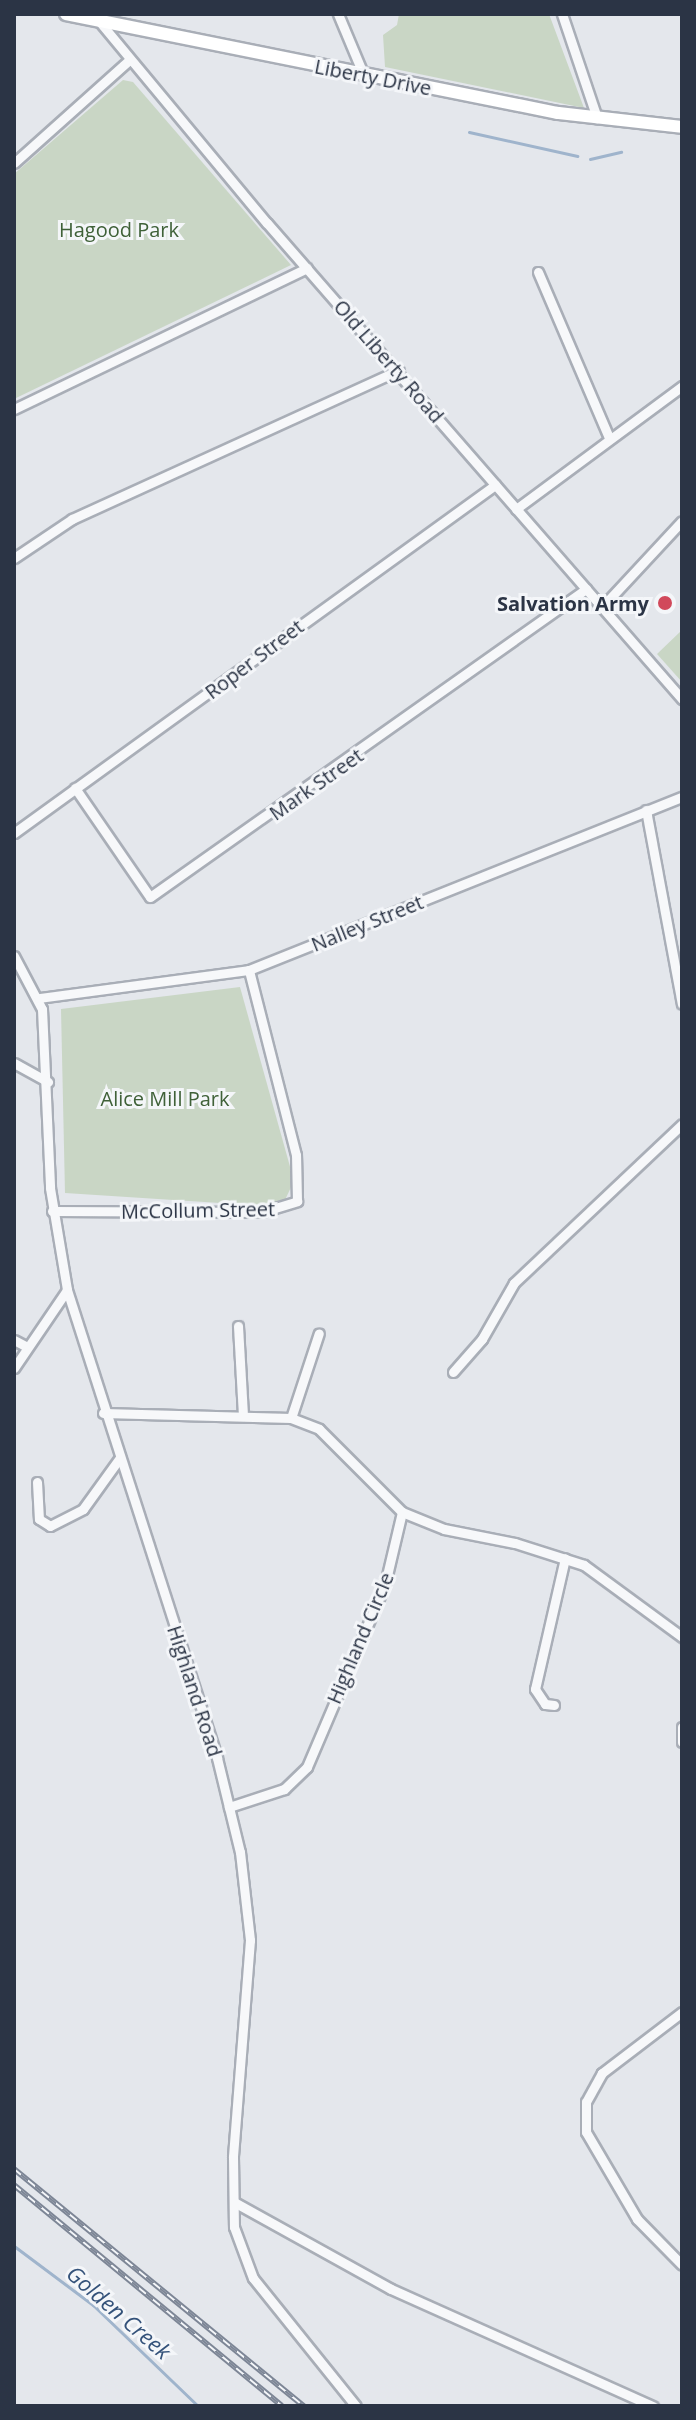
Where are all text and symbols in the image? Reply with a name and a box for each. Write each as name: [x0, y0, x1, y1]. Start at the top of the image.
street label: Liberty Drive: [313, 54, 433, 100]
park label: Hagood Park: [59, 217, 179, 241]
street label: Old Liberty Road: [329, 295, 449, 427]
place label: Salvation Army: [497, 591, 649, 615]
marker: Salvation Army: [656, 594, 674, 612]
street label: Roper Street: [200, 614, 308, 704]
street label: Mark Street: [265, 743, 367, 825]
street label: Nalley Street: [308, 890, 426, 956]
park label: Alice Mill Park: [101, 1086, 229, 1110]
street label: McCollum Street: [121, 1197, 275, 1223]
street label: Highland Circle: [322, 1569, 398, 1707]
street label: Highland Road: [162, 1622, 228, 1760]
water label: Golden Creek: [62, 2260, 176, 2364]

